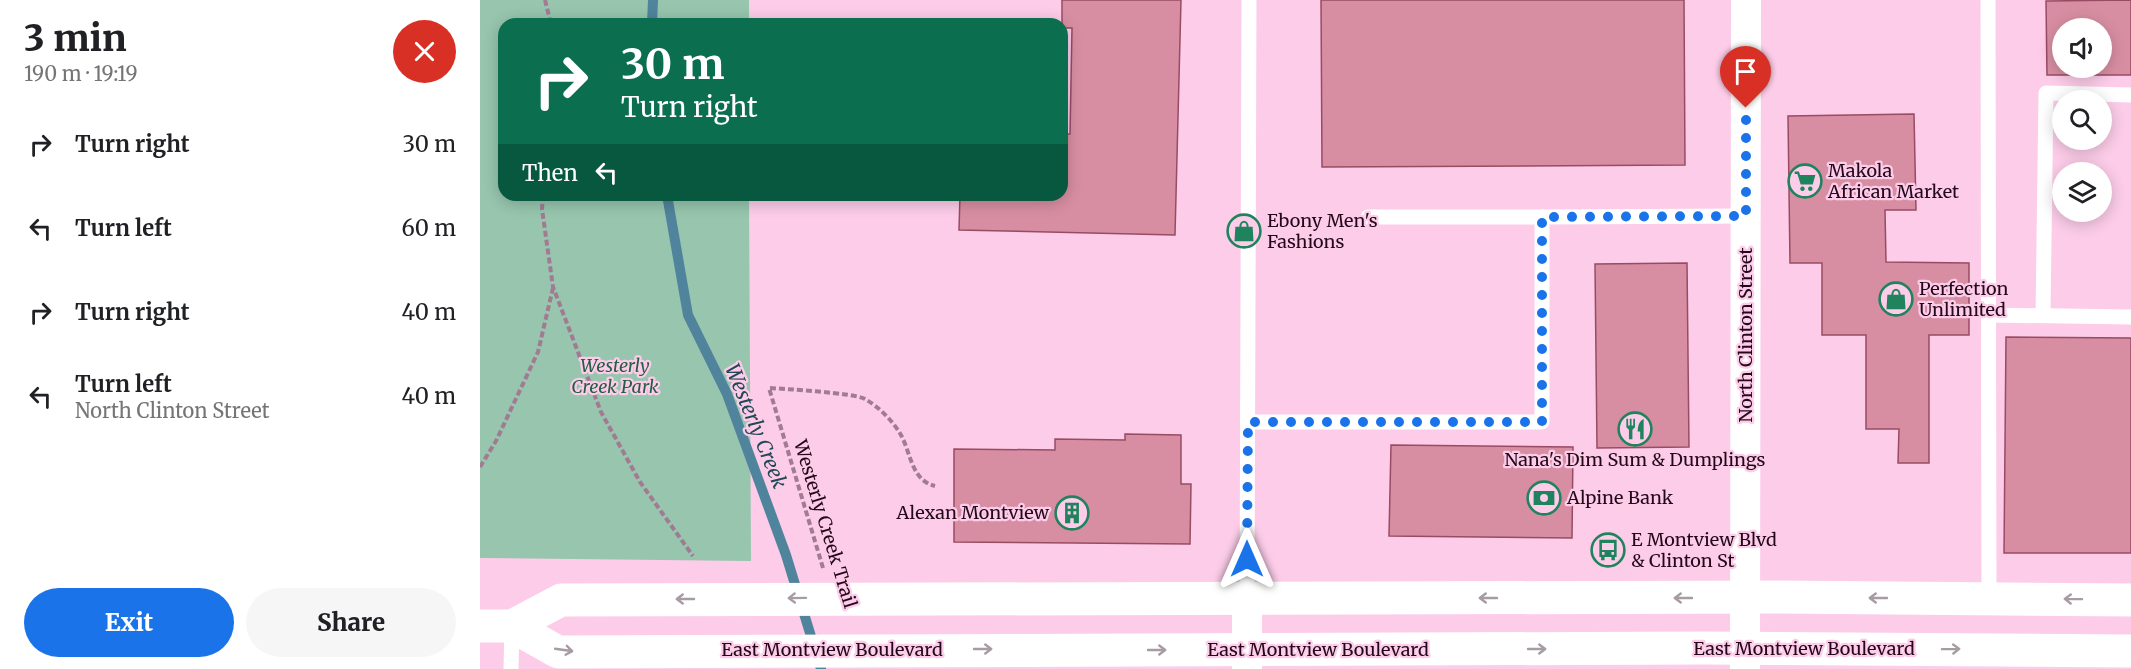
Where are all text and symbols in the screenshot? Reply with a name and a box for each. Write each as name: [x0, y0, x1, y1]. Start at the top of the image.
text: 3 min: [24, 16, 127, 61]
map controls: [2052, 18, 2112, 222]
button: sound: [2052, 18, 2112, 78]
button: close: [393, 20, 456, 83]
text: 30 m: [621, 38, 725, 90]
icon: right: [522, 42, 600, 120]
pin: [1720, 46, 1771, 108]
icon: arrive: [1729, 55, 1762, 88]
text: 190 m · 19:19: [24, 61, 138, 86]
text: Turn right: [621, 90, 758, 124]
button: search: [2052, 90, 2112, 150]
icon: right: [24, 128, 57, 161]
text: Turn right: [75, 130, 189, 158]
text: 30 m: [402, 130, 456, 158]
icon: left: [590, 156, 623, 189]
text: Then: [522, 159, 578, 187]
place label: Makola African Market: [1827, 159, 1959, 203]
button: layers: [2052, 162, 2112, 222]
supermarket icon: Makola African Market: [1787, 163, 1823, 199]
place label: Ebony Men's Fashions: [1267, 209, 1378, 253]
icon: left: [24, 212, 57, 245]
shop icon: Ebony Men's Fashions: [1226, 213, 1262, 249]
text: Turn left: [75, 214, 172, 242]
text: 60 m: [402, 214, 456, 242]
street label: North Clinton Street: [1734, 247, 1757, 423]
place label: Perfection Unlimited: [1919, 277, 2009, 321]
shop icon: Perfection Unlimited: [1878, 281, 1914, 317]
icon: right: [24, 296, 57, 329]
text: Turn right: [75, 298, 189, 326]
text: 40 m: [401, 298, 456, 326]
park label: Westerly Creek Park: [571, 354, 659, 398]
water label: Westerly Creek: [720, 360, 793, 492]
text: Turn left: [75, 370, 172, 398]
icon: left: [24, 380, 57, 413]
text: 40 m: [401, 382, 456, 410]
text: North Clinton Street: [75, 398, 269, 423]
restaurant icon: Nana's Dim Sum & Dumplings: [1617, 411, 1653, 447]
street label: Westerly Creek Trail: [789, 436, 862, 611]
place label: Nana's Dim Sum & Dumplings: [1505, 448, 1766, 471]
bank icon: Alpine Bank: [1526, 480, 1562, 516]
place label: Alpine Bank: [1566, 486, 1674, 509]
building icon: Alexan Montview: [1054, 495, 1090, 531]
place label: Alexan Montview: [896, 501, 1050, 524]
position arrow: [1215, 527, 1279, 591]
place label: E Montview Blvd & Clinton St: [1631, 528, 1777, 572]
bus stop icon: E Montview Blvd & Clinton St: [1590, 532, 1626, 568]
button: Exit: [24, 588, 234, 657]
button: Share: [246, 588, 456, 657]
one-way arrow: [788, 592, 808, 604]
one-way arrow: [1478, 592, 1498, 604]
one-way arrow: [1673, 592, 1693, 604]
one-way arrow: [1868, 592, 1888, 604]
one-way arrow: [676, 593, 696, 605]
one-way arrow: [2063, 593, 2083, 605]
street label: East Montview Boulevard: [1693, 637, 1915, 660]
street label: East Montview Boulevard: [721, 638, 943, 661]
street label: East Montview Boulevard: [1207, 638, 1429, 661]
one-way arrow: [972, 643, 992, 655]
one-way arrow: [1526, 643, 1546, 655]
one-way arrow: [1147, 644, 1167, 656]
one-way arrow: [1940, 644, 1960, 655]
one-way arrow: [554, 645, 573, 656]

